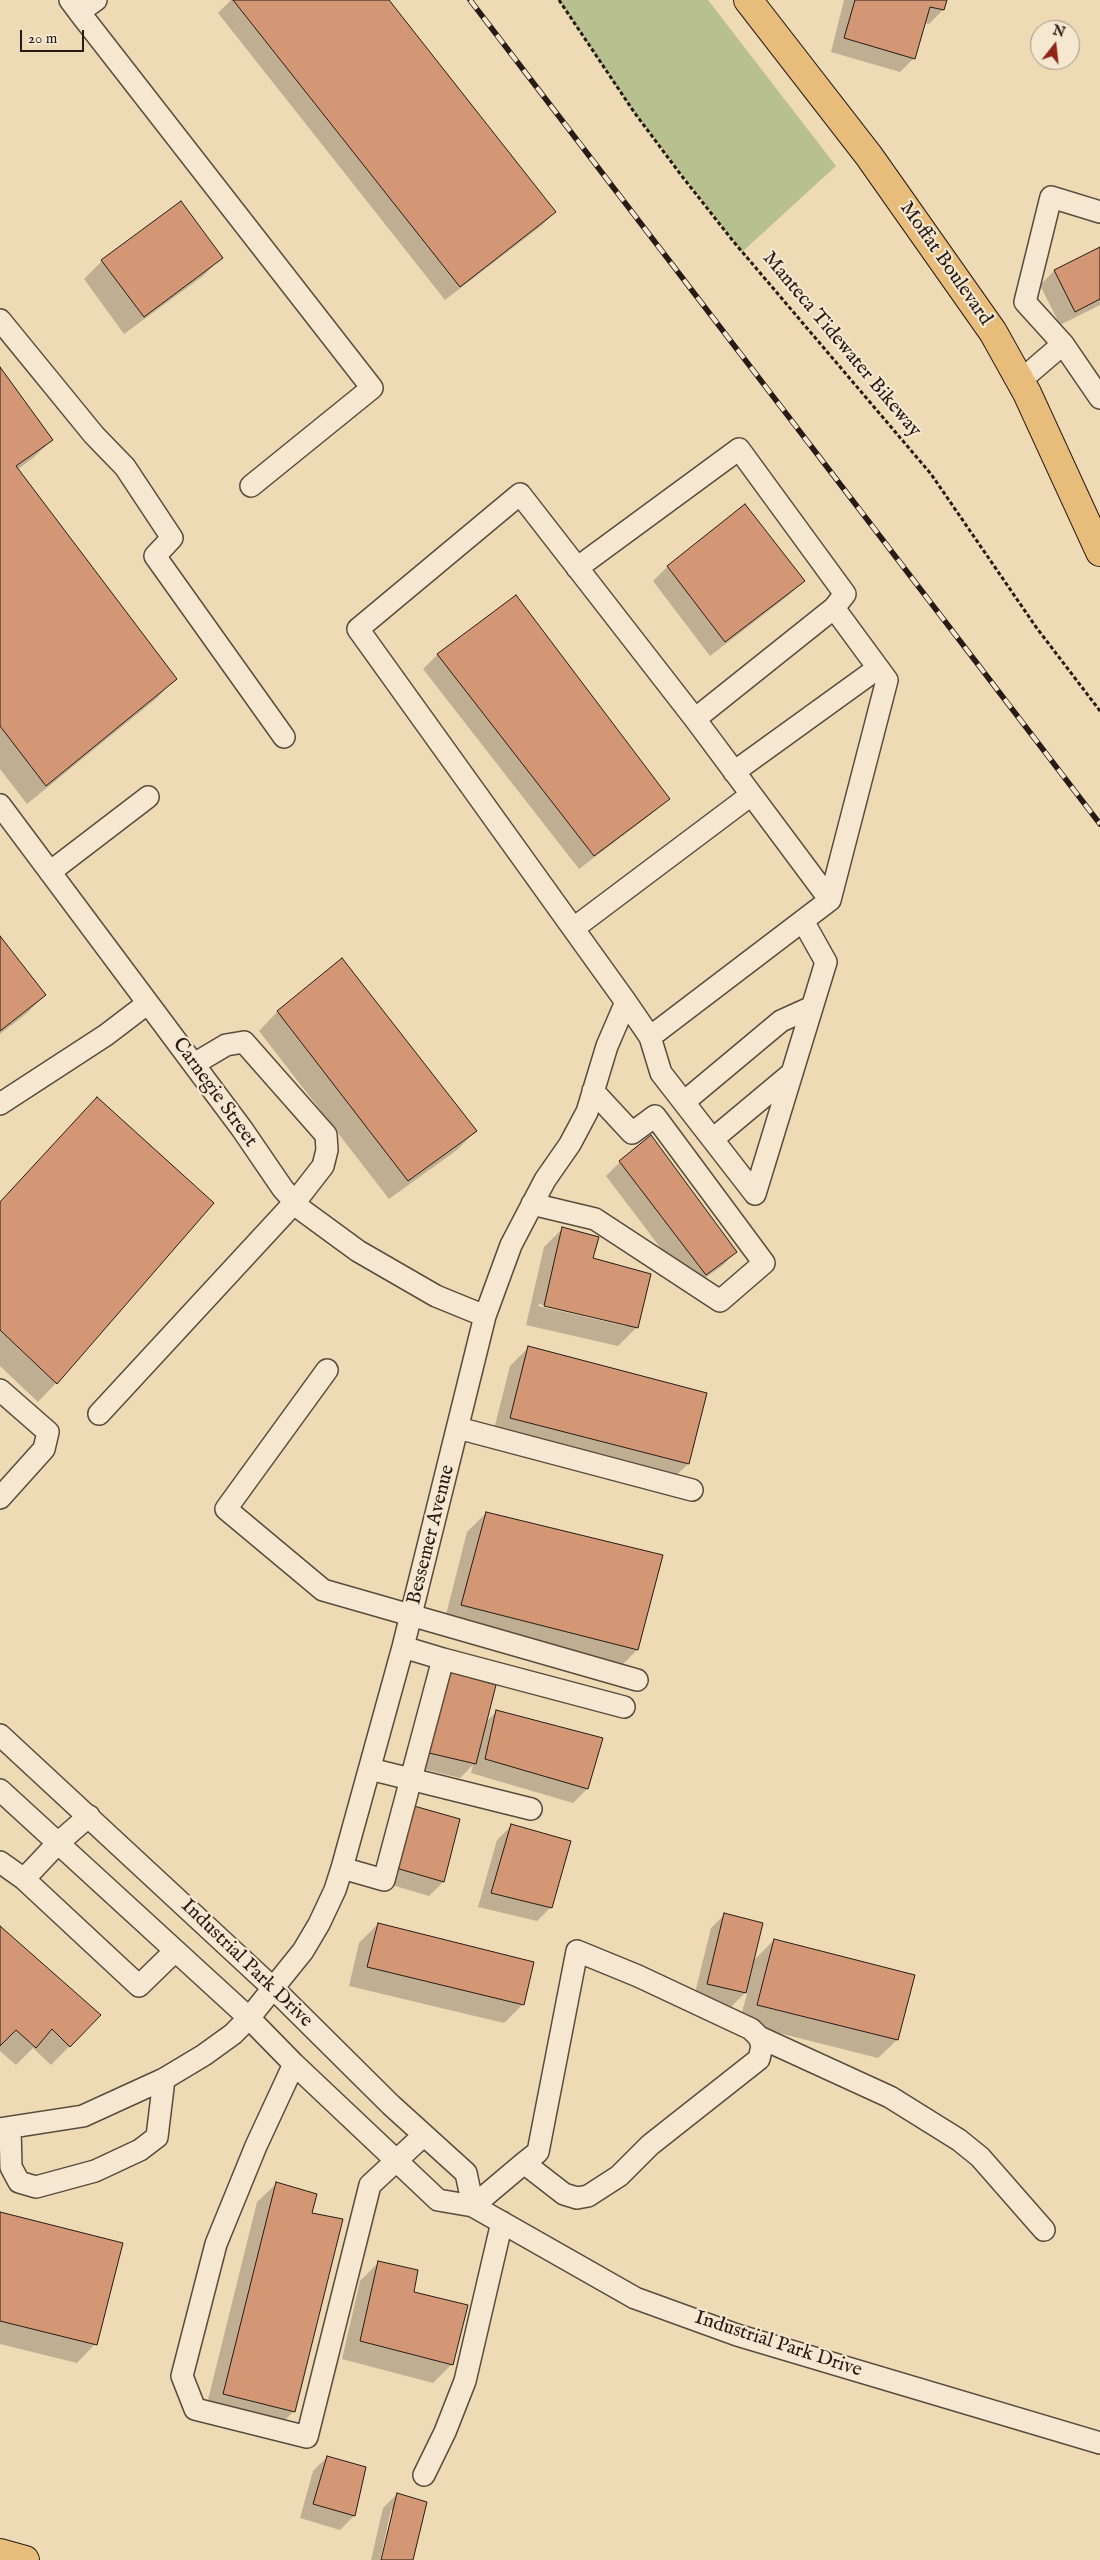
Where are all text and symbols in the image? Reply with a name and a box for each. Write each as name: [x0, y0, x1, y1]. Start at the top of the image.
scale bar: [22, 20, 86, 52]
north arrow: [1030, 20, 1080, 70]
text: N: [1051, 21, 1067, 42]
text: 20 m: [28, 29, 57, 48]
street label: Moffat Boulevard: [893, 198, 997, 330]
street label: Manteca Tidewater Bikeway: [756, 247, 926, 443]
street label: Carnegie Street: [166, 1034, 262, 1152]
street label: Bessemer Avenue: [403, 1463, 461, 1607]
street label: Industrial Park Drive: [175, 1895, 317, 2033]
street label: Industrial Park Drive: [691, 2307, 865, 2383]

